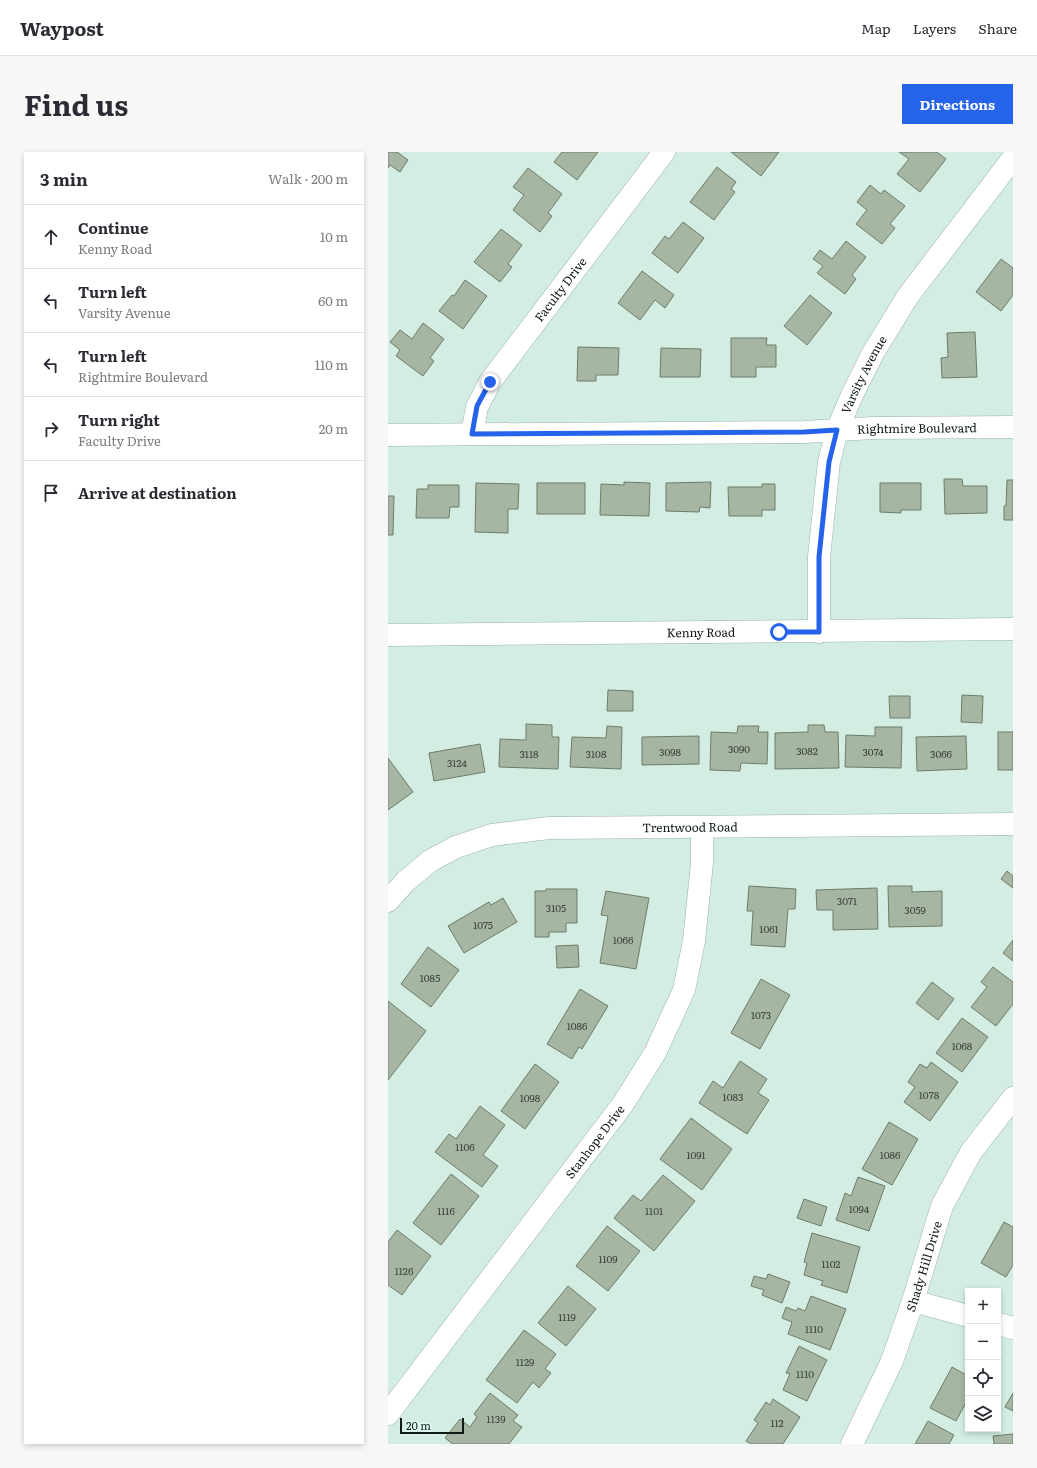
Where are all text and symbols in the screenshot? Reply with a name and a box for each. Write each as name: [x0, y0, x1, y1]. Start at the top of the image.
text: Waypost: [20, 14, 104, 42]
text: Map: [861, 18, 891, 38]
text: Layers: [913, 18, 956, 38]
text: Share: [978, 18, 1017, 38]
text: Find us: [24, 83, 128, 125]
button: Directions: [902, 84, 1013, 124]
text: 3 min: [40, 166, 88, 191]
text: Walk · 200 m: [268, 169, 348, 188]
text: Continue: [78, 216, 148, 239]
icon: ahead: [40, 226, 62, 248]
text: 10 m: [320, 227, 348, 246]
text: Kenny Road: [78, 239, 152, 258]
street label: Faculty Drive: [530, 253, 590, 325]
text: Turn left: [78, 280, 147, 303]
icon: left: [40, 290, 62, 312]
text: 60 m: [318, 291, 348, 310]
text: Varsity Avenue: [78, 303, 170, 322]
street label: Varsity Avenue: [836, 332, 891, 416]
text: Turn left: [78, 344, 147, 367]
icon: left: [40, 354, 62, 376]
text: 110 m: [315, 355, 348, 374]
text: Rightmire Boulevard: [78, 367, 208, 386]
route end: [481, 373, 499, 391]
text: Turn right: [78, 408, 160, 431]
icon: right: [40, 418, 62, 440]
street label: Rightmire Boulevard: [856, 418, 978, 438]
text: 20 m: [319, 419, 348, 438]
text: Faculty Drive: [78, 431, 161, 450]
text: Arrive at destination: [78, 481, 237, 504]
icon: arrive: [40, 482, 62, 504]
street label: Kenny Road: [667, 623, 736, 641]
route start: [770, 623, 788, 641]
house number: 3090: [728, 741, 750, 756]
house number: 3082: [796, 743, 818, 758]
house number: 3098: [659, 744, 681, 759]
house number: 3074: [862, 744, 884, 759]
house number: 3118: [519, 746, 539, 761]
house number: 3108: [586, 746, 607, 761]
house number: 3066: [930, 746, 953, 761]
house number: 3124: [447, 755, 468, 770]
street label: Trentwood Road: [642, 817, 738, 836]
house number: 3071: [837, 893, 857, 908]
house number: 3105: [546, 900, 566, 915]
house number: 3059: [904, 902, 926, 917]
house number: 1075: [473, 917, 493, 932]
house number: 1061: [759, 921, 779, 936]
house number: 1066: [613, 932, 634, 947]
house number: 1085: [420, 970, 440, 985]
house number: 1073: [751, 1007, 771, 1022]
house number: 1086: [567, 1018, 588, 1033]
house number: 1068: [952, 1038, 973, 1053]
house number: 1078: [919, 1087, 940, 1102]
house number: 1083: [723, 1089, 743, 1104]
house number: 1098: [520, 1090, 541, 1105]
street label: Stanhope Drive: [561, 1101, 629, 1182]
house number: 1106: [455, 1139, 475, 1154]
house number: 1091: [686, 1147, 706, 1162]
house number: 1086: [880, 1147, 901, 1162]
house number: 1094: [849, 1201, 870, 1216]
house number: 1116: [437, 1203, 455, 1218]
house number: 1101: [645, 1203, 663, 1218]
street label: Shady Hill Drive: [901, 1219, 946, 1314]
house number: 1109: [598, 1251, 618, 1266]
house number: 1102: [822, 1256, 840, 1271]
house number: 1126: [395, 1263, 414, 1278]
map controls: [965, 1288, 1001, 1432]
button: +: [965, 1288, 1001, 1324]
house number: 1119: [558, 1309, 576, 1324]
house number: 1110: [805, 1321, 823, 1336]
button: −: [965, 1324, 1001, 1360]
house number: 1129: [516, 1354, 534, 1369]
button: locate: [965, 1360, 1001, 1396]
house number: 1110: [796, 1366, 814, 1381]
button: layers: [965, 1396, 1001, 1432]
house number: 1139: [487, 1411, 505, 1426]
house number: 112: [770, 1415, 784, 1430]
scale bar: [400, 1416, 464, 1435]
text: 20 m: [406, 1417, 431, 1433]

